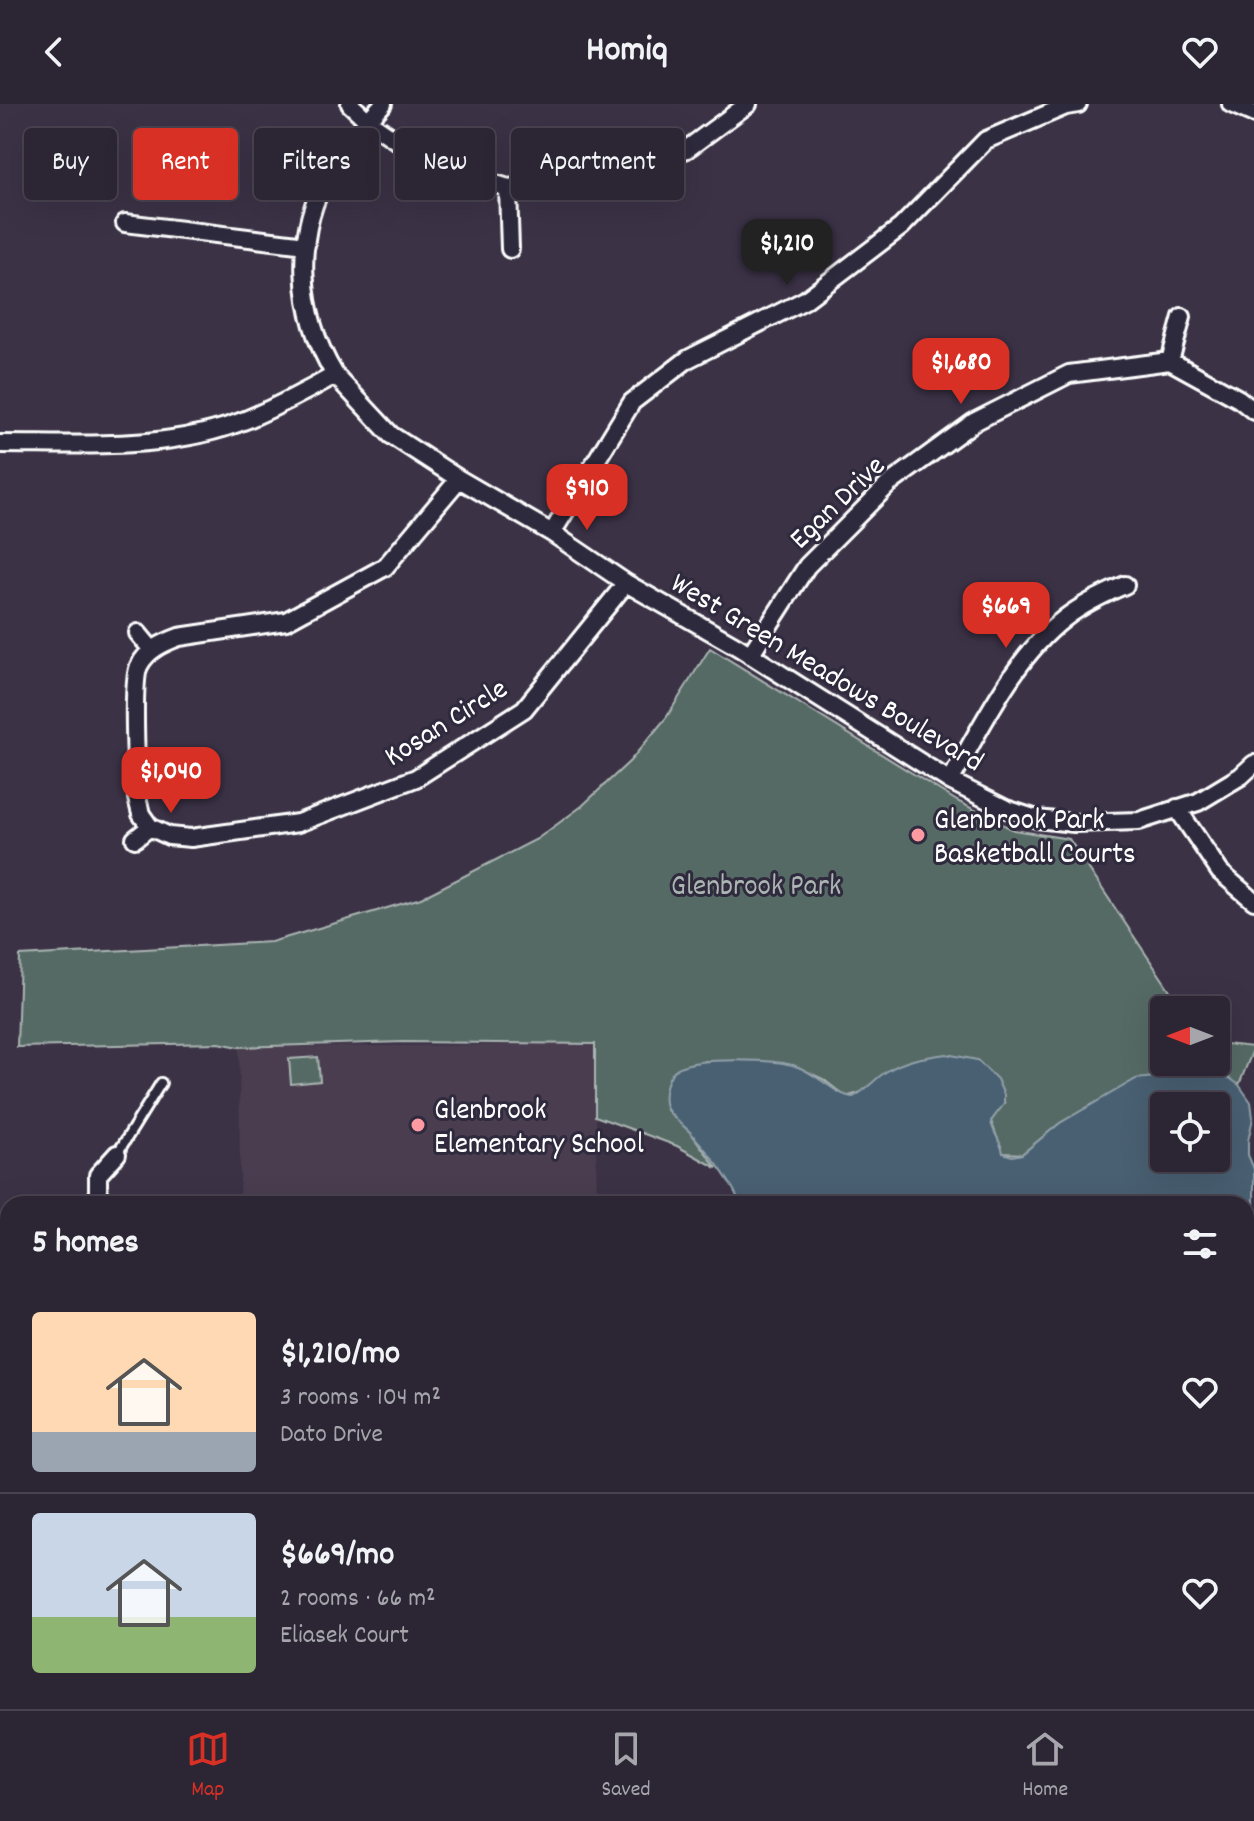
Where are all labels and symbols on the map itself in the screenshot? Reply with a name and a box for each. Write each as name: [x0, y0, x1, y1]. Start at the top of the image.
pin: $1,210: [722, 219, 852, 287]
pin: $1,680: [896, 338, 1026, 406]
street label: Egan Drive: [781, 447, 897, 561]
pin: $910: [540, 464, 634, 532]
street label: West Green Meadows Boulevard: [661, 564, 990, 786]
pin: $669: [959, 582, 1053, 650]
street label: Kosan Circle: [377, 670, 517, 780]
pin: $1,040: [106, 747, 236, 815]
place label: Glenbrook Park Basketball Courts: [934, 801, 1136, 878]
marker: Glenbrook Park Basketball Courts: [909, 826, 927, 844]
park label: Glenbrook Park: [671, 867, 841, 910]
north arrow: [1150, 996, 1230, 1076]
place label: Glenbrook Elementary School: [434, 1091, 644, 1168]
marker: Glenbrook Elementary School: [409, 1116, 427, 1134]

